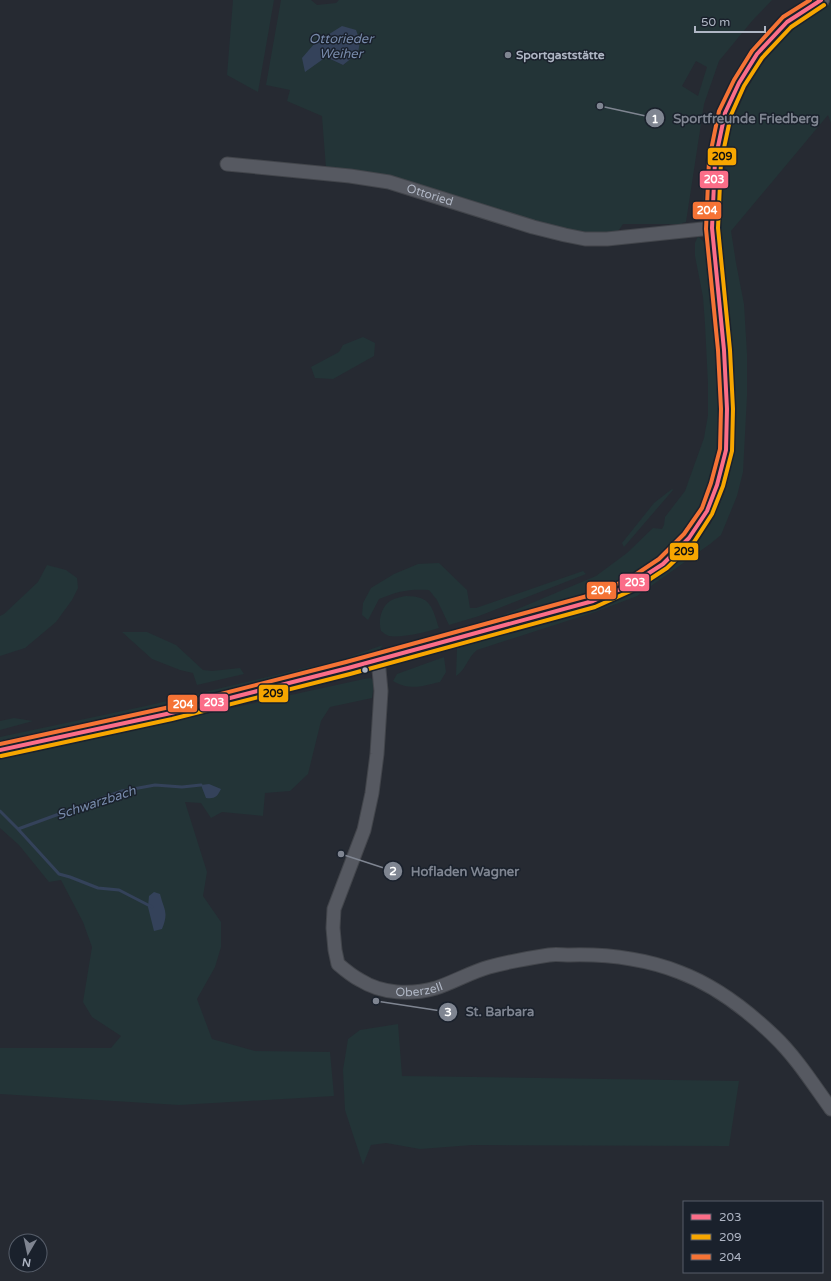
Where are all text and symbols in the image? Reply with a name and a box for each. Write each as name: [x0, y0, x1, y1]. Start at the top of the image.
scale bar: [695, 8, 765, 34]
text: 50 m: [701, 15, 730, 29]
water label: Ottorieder Weiher: [309, 31, 375, 62]
place label: Sportgaststätte: [516, 48, 605, 63]
marker: Sportgaststätte: [503, 50, 513, 60]
callout: Sportfreunde Friedberg: [645, 106, 827, 131]
text: Sportfreunde Friedberg: [673, 111, 819, 127]
text: 1: [651, 112, 659, 126]
line badge: 209: [707, 147, 737, 166]
text: 209: [712, 150, 732, 163]
line badge: 203: [699, 170, 729, 189]
text: 203: [704, 173, 724, 186]
street label: Ottoried: [405, 181, 455, 209]
line badge: 204: [692, 201, 722, 220]
text: 204: [697, 204, 717, 217]
line badge: 209: [669, 542, 699, 561]
text: 209: [674, 545, 694, 558]
line badge: 203: [619, 573, 650, 592]
text: 203: [625, 576, 645, 589]
line badge: 204: [586, 581, 617, 600]
text: 204: [591, 584, 611, 597]
unlabelled marker: [360, 665, 370, 675]
line badge: 209: [258, 684, 289, 703]
text: 209: [263, 687, 283, 700]
line badge: 203: [199, 693, 229, 712]
line badge: 204: [167, 694, 198, 713]
text: 203: [204, 696, 224, 709]
text: 204: [173, 698, 193, 711]
water label: Schwarzbach: [55, 782, 139, 823]
callout: Hofladen Wagner: [383, 859, 527, 884]
text: 2: [389, 864, 397, 878]
text: Hofladen Wagner: [411, 864, 520, 880]
street label: Oberzell: [395, 979, 445, 999]
callout: St. Barbara: [438, 999, 543, 1024]
text: St. Barbara: [466, 1004, 534, 1020]
text: 3: [444, 1005, 452, 1019]
legend: [683, 1201, 823, 1273]
text: 203: [719, 1210, 742, 1224]
text: 209: [719, 1230, 742, 1244]
north arrow: [8, 1233, 48, 1273]
text: 204: [719, 1250, 742, 1264]
text: N: [21, 1255, 32, 1269]

